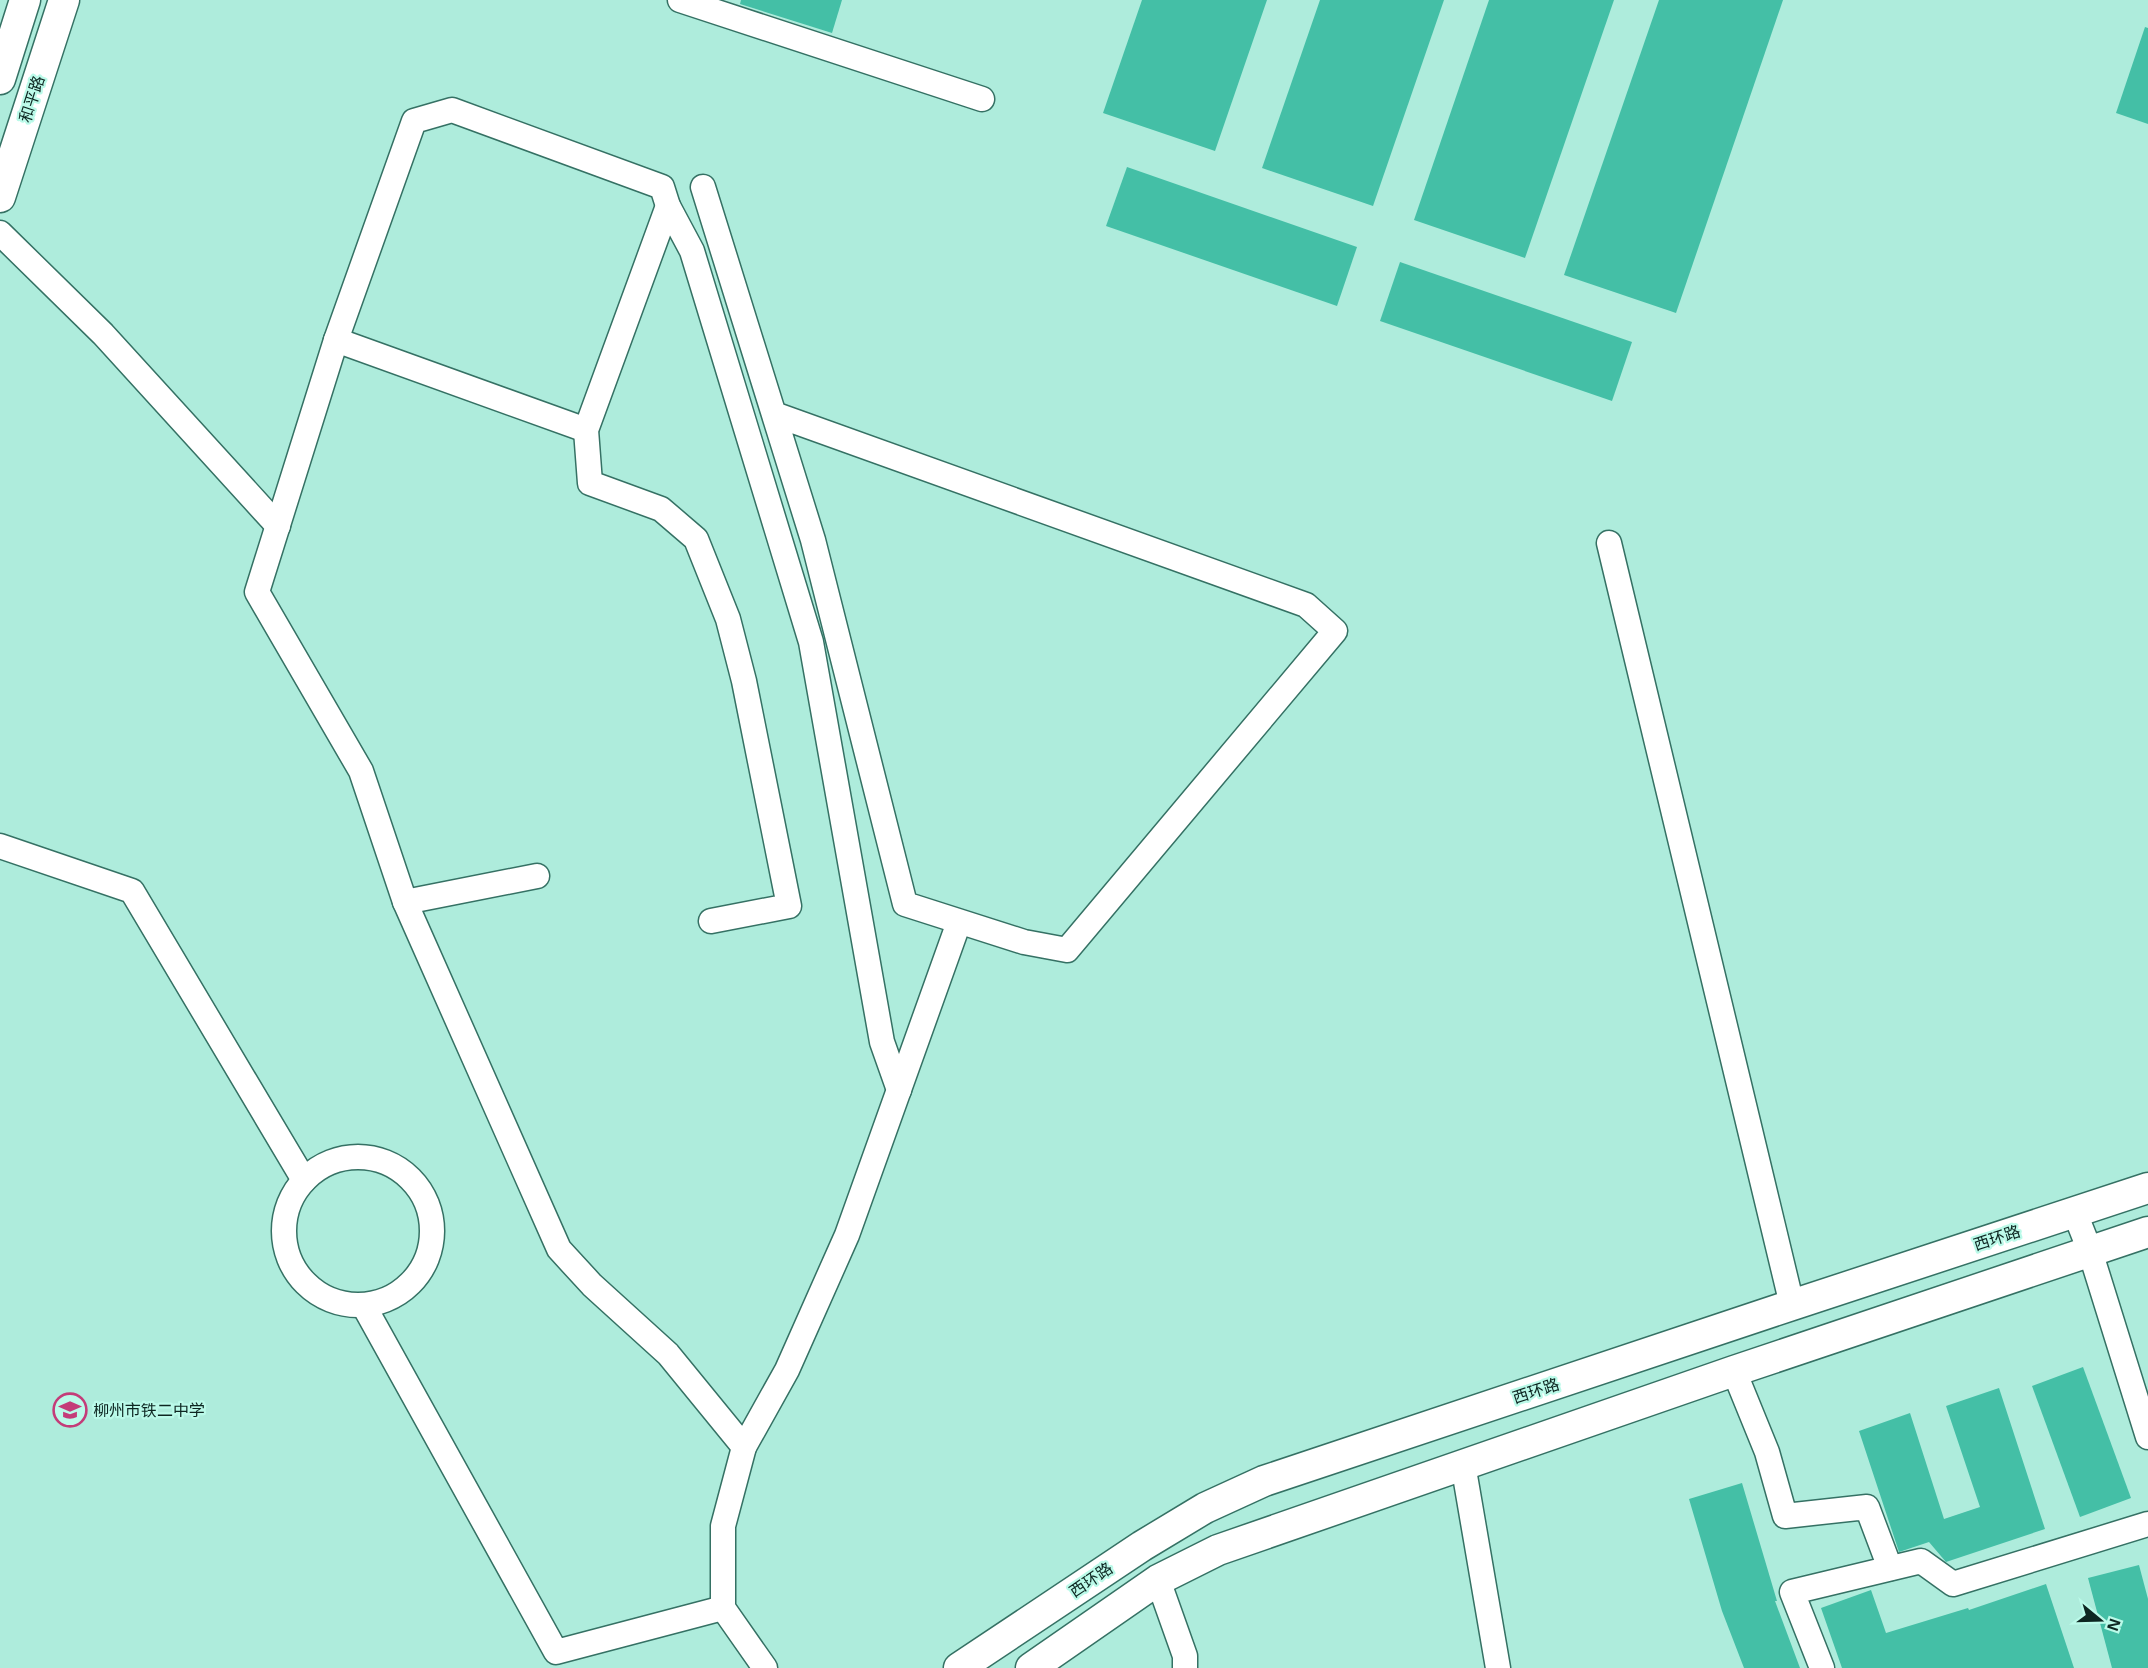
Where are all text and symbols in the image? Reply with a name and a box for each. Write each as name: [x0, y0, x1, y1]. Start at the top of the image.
street label: 和平路: [16, 74, 48, 124]
street label: 西环路: [1972, 1222, 2022, 1254]
street label: 西环路: [1511, 1375, 1561, 1407]
school or university icon: 柳州市铁二中学: [52, 1392, 88, 1428]
place label: 柳州市铁二中学: [93, 1402, 205, 1419]
street label: 西环路: [1066, 1560, 1116, 1600]
north arrow: [2070, 1590, 2130, 1650]
text: N: [2104, 1616, 2124, 1633]

